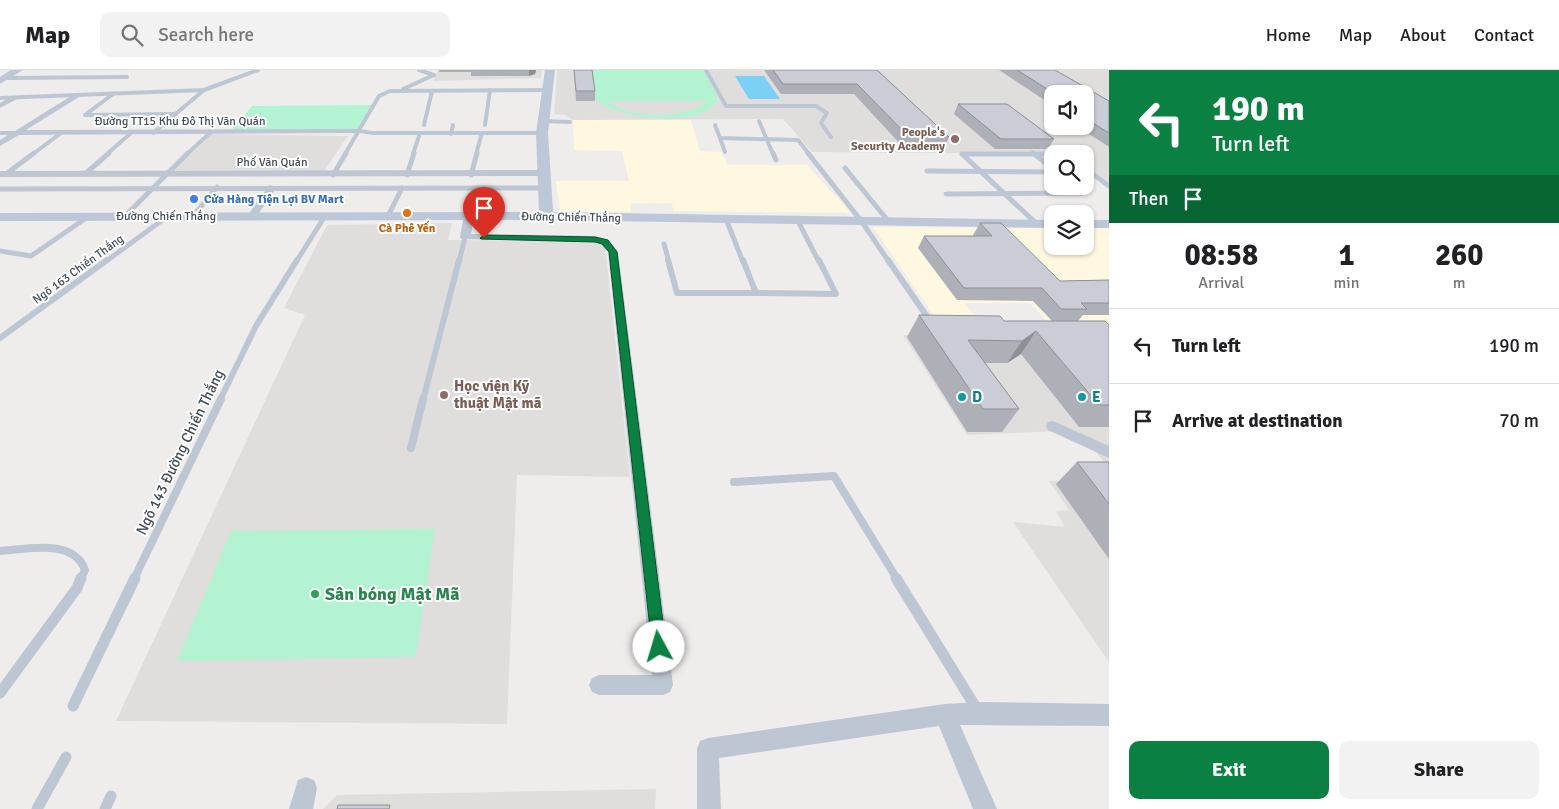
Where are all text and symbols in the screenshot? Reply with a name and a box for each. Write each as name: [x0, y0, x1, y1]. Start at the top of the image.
search box: [100, 12, 450, 57]
text: Map: [25, 20, 70, 50]
icon: search: [118, 21, 146, 49]
text: Search here: [158, 23, 254, 47]
text: Home: [1266, 24, 1311, 46]
text: Map: [1339, 24, 1372, 46]
text: About: [1400, 24, 1446, 46]
text: Contact: [1474, 24, 1534, 46]
map controls: [1044, 85, 1094, 255]
button: sound: [1044, 85, 1094, 135]
text: 190 m: [1212, 87, 1305, 130]
icon: left: [1129, 90, 1194, 155]
street label: Đường TT15 Khu Đô Thị Văn Quán: [95, 114, 265, 129]
place label: People's Security Academy: [851, 125, 946, 154]
text: Turn left: [1212, 130, 1290, 157]
marker: People's Security Academy: [949, 133, 961, 145]
button: search: [1044, 145, 1094, 195]
street label: Phố Văn Quán: [237, 155, 307, 170]
icon: arrive: [1179, 185, 1207, 213]
pin: [463, 187, 505, 238]
text: Then: [1129, 187, 1169, 211]
place label: Cửa Hàng Tiện Lợi BV Mart: [204, 192, 344, 207]
marker: Cửa Hàng Tiện Lợi BV Mart: [188, 193, 200, 205]
icon: arrive: [470, 194, 498, 222]
button: layers: [1044, 205, 1094, 255]
marker: Cà Phê Yến: [401, 207, 413, 219]
street label: Đường Chiến Thắng: [116, 209, 216, 224]
street label: Đường Chiến Thắng: [521, 209, 621, 226]
place label: Cà Phê Yến: [379, 220, 436, 236]
street label: Ngõ 163 Chiến Thắng: [30, 231, 127, 308]
text: 08:58: [1184, 237, 1258, 274]
text: 1: [1338, 237, 1355, 274]
text: 260: [1435, 237, 1483, 274]
text: Arrival: [1198, 273, 1244, 293]
text: min: [1334, 273, 1359, 293]
text: m: [1453, 273, 1466, 293]
icon: left: [1129, 332, 1157, 360]
text: Turn left: [1172, 334, 1241, 358]
text: 190 m: [1489, 334, 1539, 358]
street label: Ngõ 143 Đường Chiến Thắng: [131, 366, 228, 538]
place label: Học viện Kỹ thuật Mật mã: [453, 377, 542, 412]
place label: D: [972, 388, 982, 406]
place label: E: [1092, 388, 1101, 406]
marker: Học viện Kỹ thuật Mật mã: [438, 389, 450, 401]
marker: D: [956, 391, 968, 403]
marker: E: [1076, 391, 1088, 403]
icon: arrive: [1129, 407, 1157, 435]
text: Arrive at destination: [1172, 409, 1343, 433]
text: 70 m: [1499, 409, 1539, 433]
place label: Sân bóng Mật Mã: [325, 583, 460, 605]
marker: Sân bóng Mật Mã: [309, 588, 321, 600]
position arrow: [632, 620, 684, 672]
button: Exit: [1129, 741, 1329, 799]
button: Share: [1339, 741, 1539, 799]

